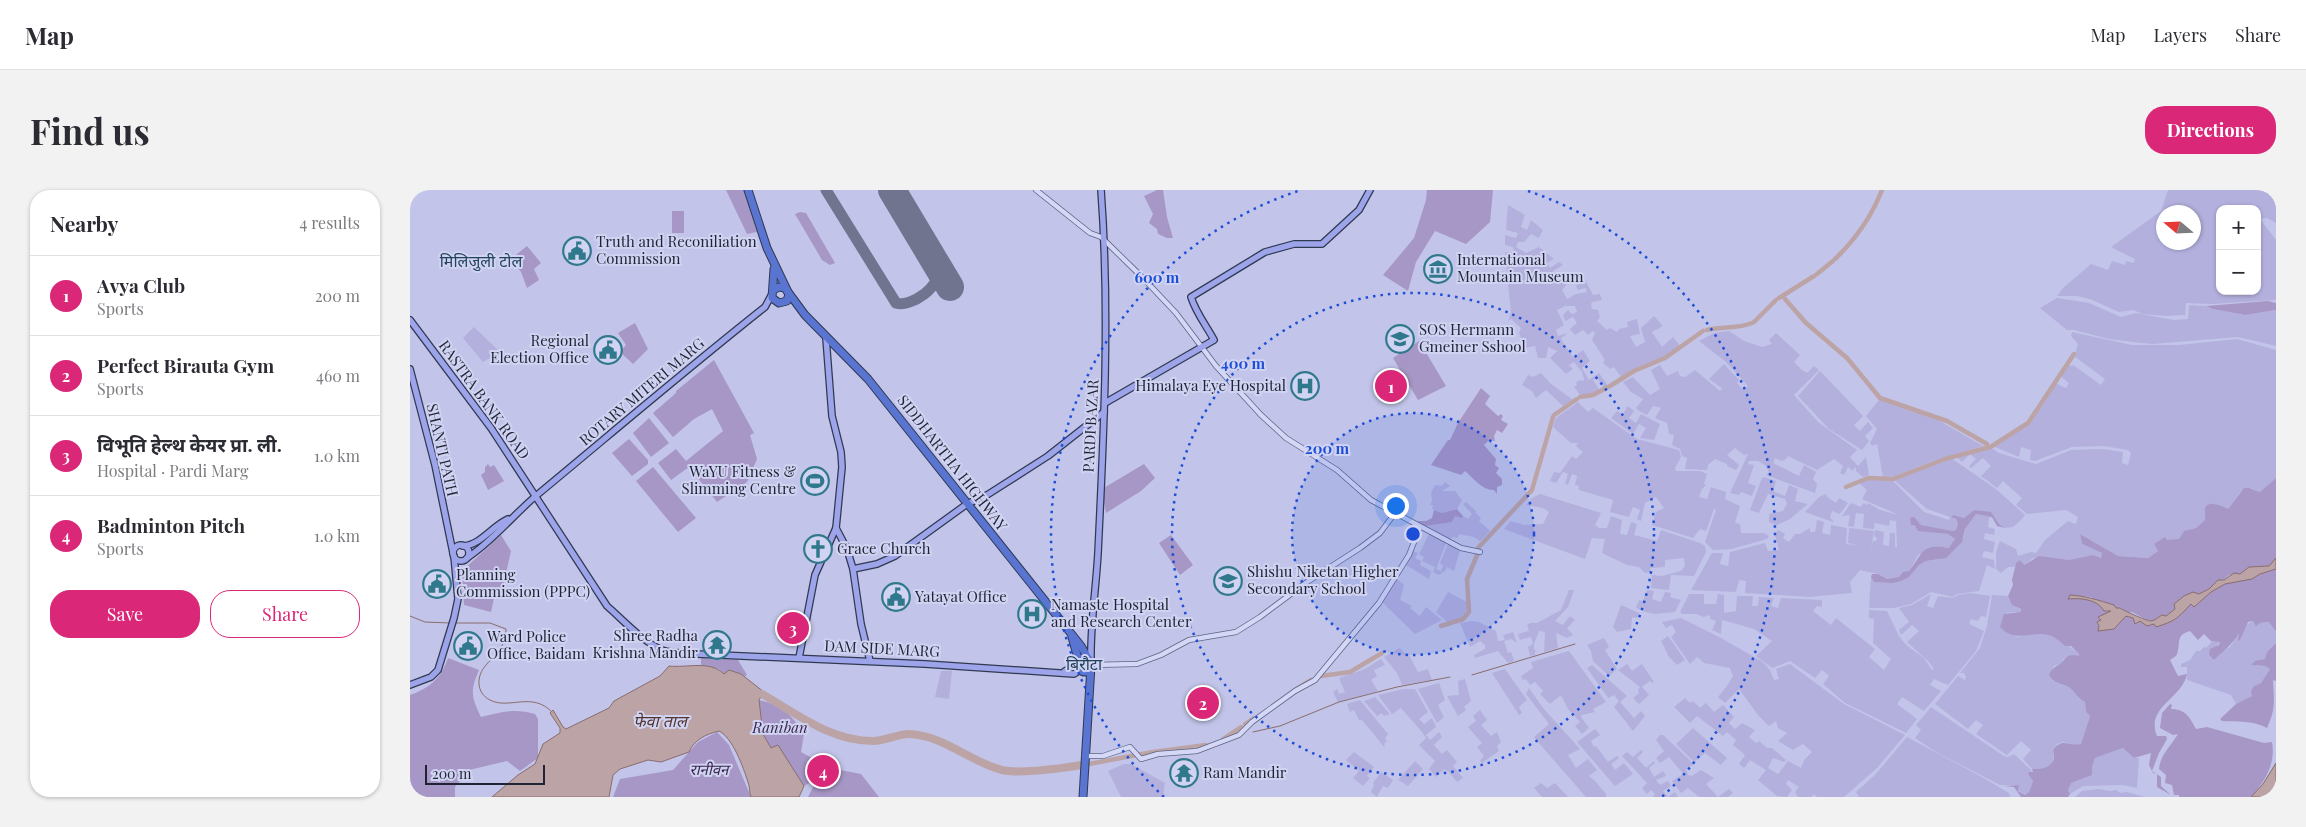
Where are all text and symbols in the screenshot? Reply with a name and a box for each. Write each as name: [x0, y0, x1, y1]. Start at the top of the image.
text: Map: [25, 19, 74, 51]
text: Map: [2090, 23, 2125, 47]
text: Layers: [2153, 23, 2207, 47]
text: Share: [2235, 23, 2281, 47]
button: Directions: [2145, 106, 2276, 154]
text: Find us: [30, 107, 150, 154]
north arrow: [2156, 205, 2201, 250]
map controls: [2216, 205, 2261, 295]
button: +: [2216, 205, 2261, 250]
text: Nearby: [50, 209, 119, 237]
text: 4 results: [299, 212, 360, 233]
place label: Truth and Reconiliation Commission: [596, 231, 757, 268]
public building icon: Truth and Reconiliation Commission: [562, 236, 592, 266]
place label: International Mountain Museum: [1457, 249, 1584, 286]
district label: मिलिजुली टोल: [440, 250, 523, 272]
button: −: [2216, 250, 2261, 295]
museum icon: International Mountain Museum: [1423, 254, 1453, 284]
text: 600 m: [1135, 267, 1180, 287]
text: Avya Club: [97, 272, 185, 298]
text: 1: [63, 285, 69, 306]
text: 200 m: [315, 285, 360, 306]
text: Sports: [97, 298, 144, 319]
place label: SOS Hermann Gmeiner Sshool: [1419, 319, 1526, 356]
school or university icon: SOS Hermann Gmeiner Sshool: [1385, 324, 1415, 354]
place label: Regional Election Office: [490, 330, 589, 367]
street label: ROTARY MITERI MARG: [575, 333, 708, 449]
public building icon: Regional Election Office: [593, 335, 623, 365]
street label: RASTRA BANK ROAD: [435, 336, 535, 463]
text: Perfect Birauta Gym: [97, 352, 274, 378]
text: 400 m: [1221, 353, 1266, 373]
text: 2: [62, 365, 70, 386]
text: 460 m: [316, 365, 360, 386]
pin: 1: [1375, 367, 1407, 405]
hospital icon: Himalaya Eye Hospital: [1290, 371, 1320, 401]
place label: Himalaya Eye Hospital: [1135, 375, 1286, 395]
text: Sports: [97, 378, 144, 399]
street label: PARDI BAZAR: [1078, 379, 1102, 473]
street label: SIDDHARTHA HIGHWAY: [893, 390, 1012, 534]
street label: SHANTI PATH: [423, 401, 463, 498]
text: विभूति हेल्थ केयर प्रा. ली.: [97, 431, 282, 457]
text: 200 m: [1305, 438, 1350, 458]
text: 3: [62, 445, 70, 466]
text: 1.0 km: [314, 445, 360, 466]
text: Hospital · Pardi Marg: [97, 460, 249, 481]
place label: WaYU Fitness & Slimming Centre: [682, 461, 796, 498]
sports icon: WaYU Fitness & Slimming Centre: [800, 466, 830, 496]
your location: [1383, 493, 1409, 519]
text: Badminton Pitch: [97, 512, 245, 538]
text: 4: [62, 525, 70, 546]
text: 1.0 km: [314, 525, 360, 546]
centre of rings: [1404, 525, 1422, 543]
church icon: Grace Church: [803, 534, 833, 564]
text: Sports: [97, 538, 144, 559]
place label: Grace Church: [837, 538, 931, 558]
place label: Shishu Niketan Higher Secondary School: [1247, 561, 1399, 598]
place label: Planning Commission (PPPC): [456, 564, 590, 601]
school or university icon: Shishu Niketan Higher Secondary School: [1213, 566, 1243, 596]
public building icon: Planning Commission (PPPC): [422, 569, 452, 599]
public building icon: Yatayat Office: [881, 582, 911, 612]
place label: Yatayat Office: [914, 586, 1007, 606]
button: Save: [50, 590, 200, 638]
button: Share: [210, 590, 360, 638]
place label: Namaste Hospital and Research Center: [1051, 594, 1192, 631]
hospital icon: Namaste Hospital and Research Center: [1017, 599, 1047, 629]
pin: 3: [777, 609, 809, 647]
place label: Shree Radha Krishna Mandir: [592, 625, 699, 662]
place label: Ward Police Office, Baidam: [486, 626, 586, 663]
temple icon: Shree Radha Krishna Mandir: [702, 630, 732, 660]
public building icon: Ward Police Office, Baidam: [453, 631, 483, 661]
street label: DAM SIDE MARG: [824, 635, 941, 661]
district label: बिरौटा: [1066, 653, 1103, 674]
pin: 2: [1187, 684, 1219, 722]
water label: फेवा ताल: [633, 710, 690, 731]
park label: Raniban: [751, 717, 808, 737]
pin: 4: [807, 752, 839, 790]
temple icon: Ram Mandir: [1169, 758, 1199, 788]
park label: रानीवन: [690, 759, 731, 779]
scale bar: [425, 762, 545, 785]
place label: Ram Mandir: [1203, 762, 1287, 782]
text: 200 m: [432, 764, 471, 783]

